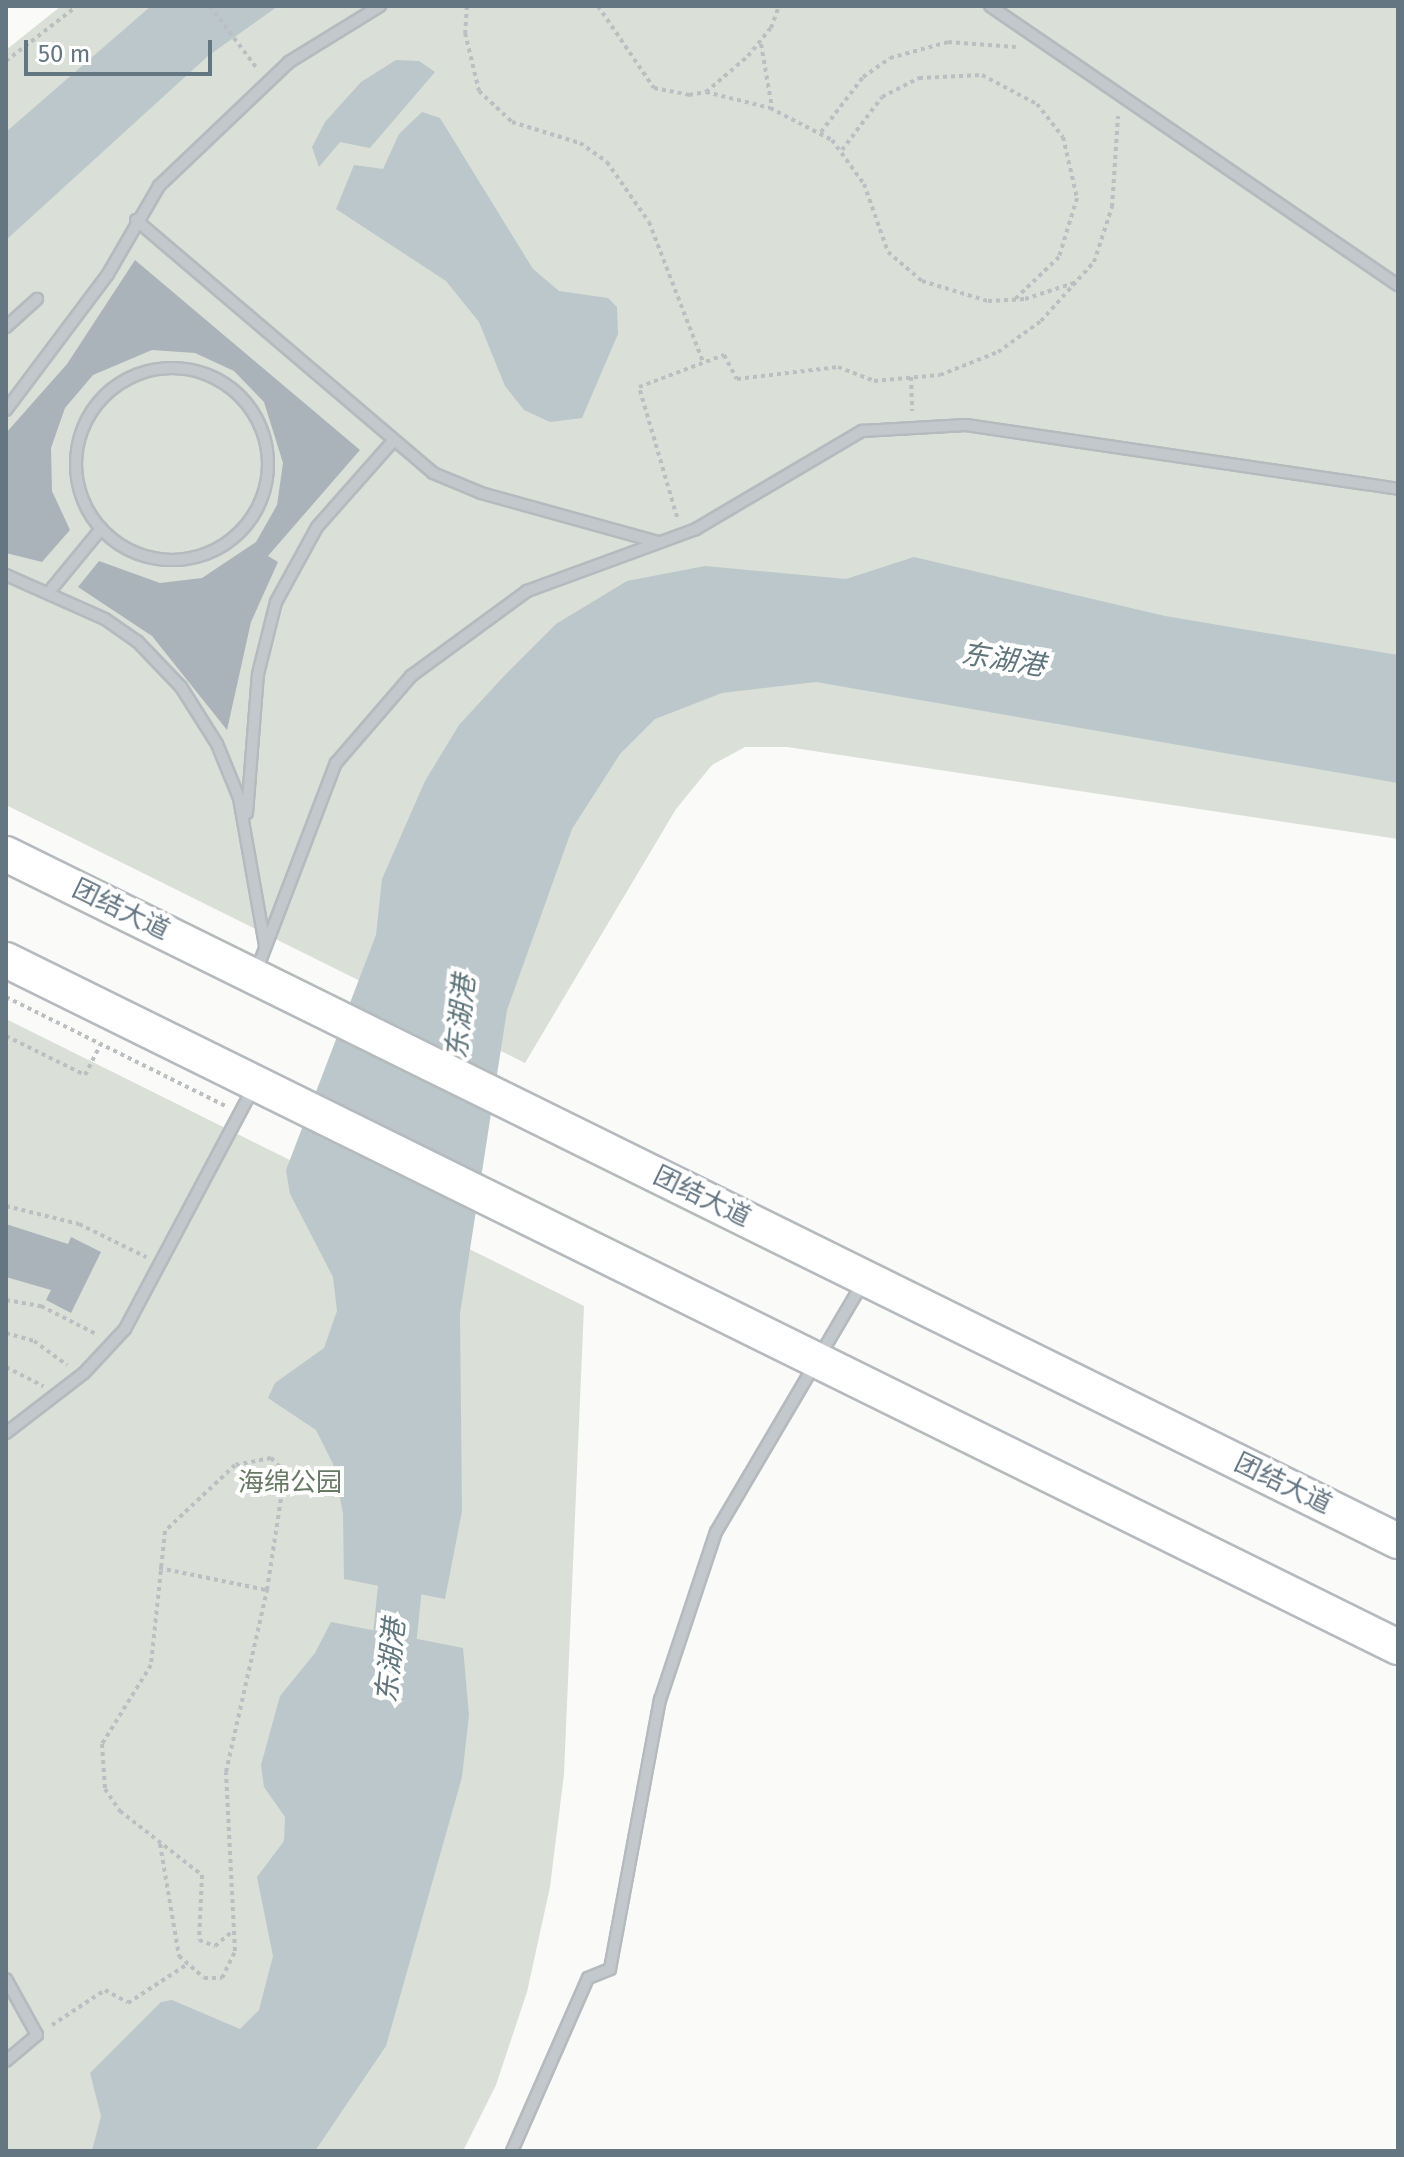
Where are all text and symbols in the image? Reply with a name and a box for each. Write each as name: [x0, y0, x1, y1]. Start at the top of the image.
scale bar: [28, 24, 216, 74]
text: 50 m: [38, 40, 90, 68]
water label: 东湖港: [959, 637, 1047, 683]
street label: 团结大道: [67, 873, 175, 947]
water label: 东湖港: [440, 973, 482, 1061]
street label: 团结大道: [648, 1160, 756, 1234]
street label: 团结大道: [1229, 1447, 1337, 1521]
park label: 海绵公园: [238, 1467, 342, 1499]
water label: 东湖港: [370, 1617, 412, 1705]

